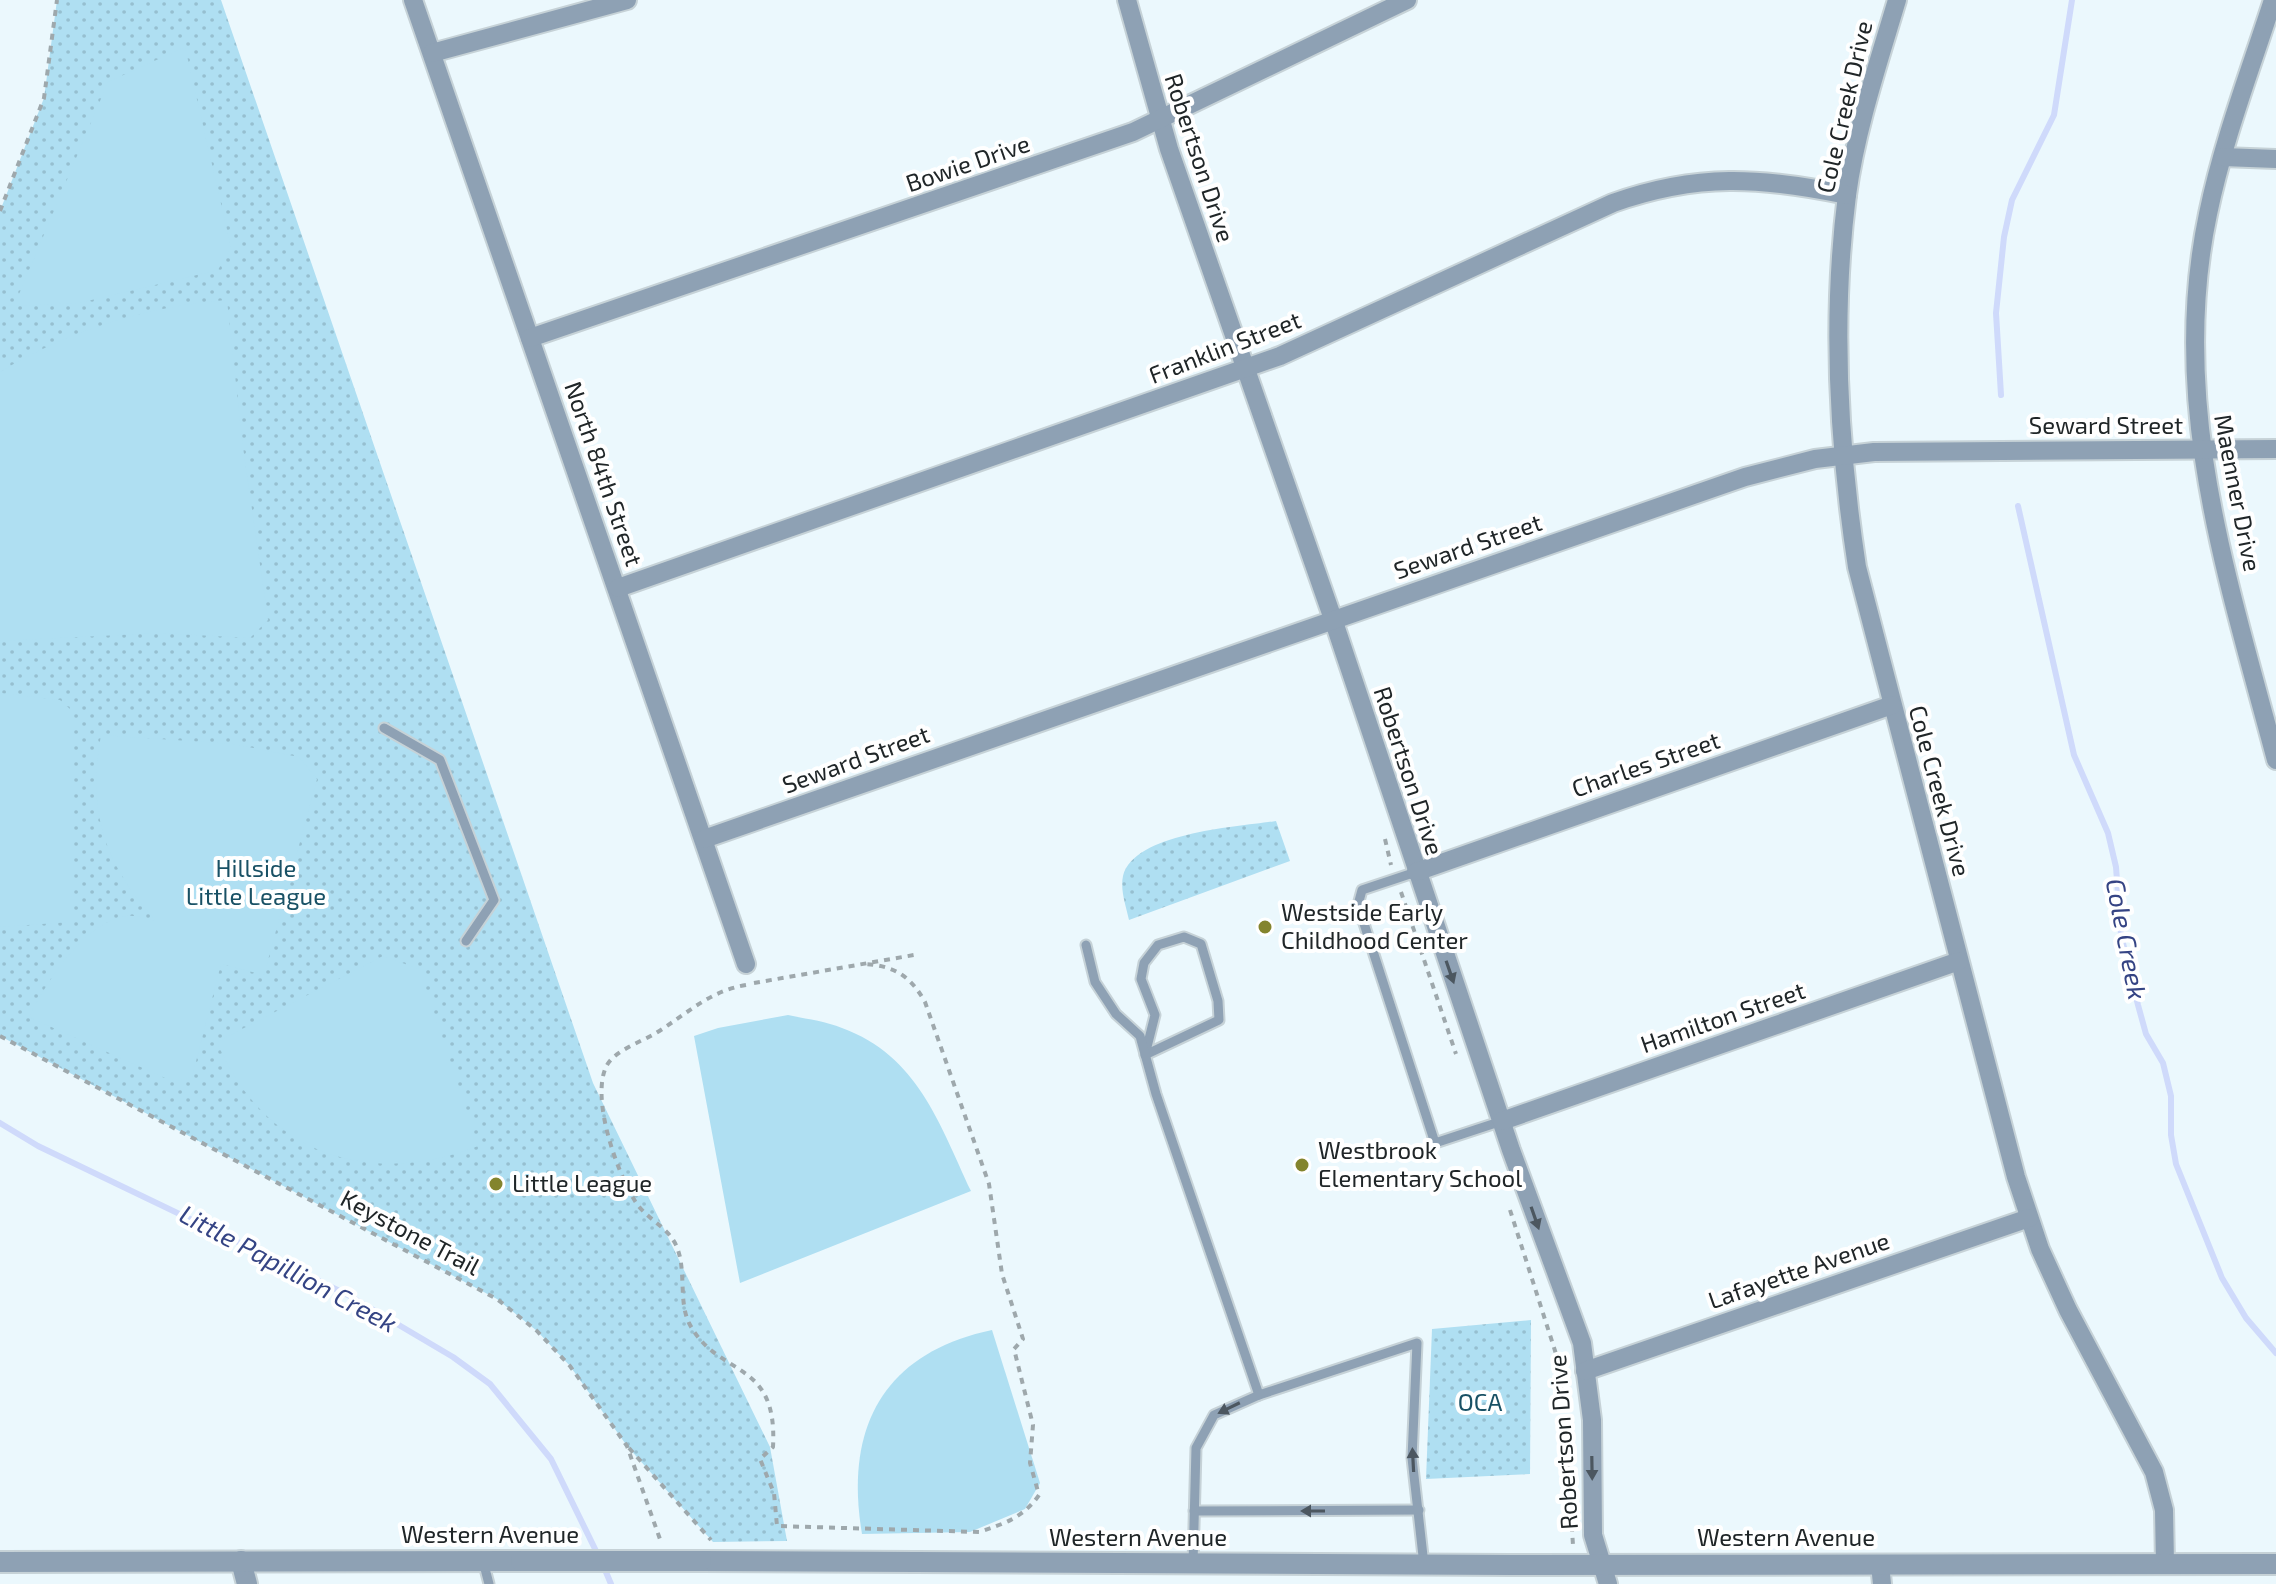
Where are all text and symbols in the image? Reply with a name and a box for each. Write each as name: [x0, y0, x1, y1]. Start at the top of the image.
street label: Cole Creek Drive: [1810, 18, 1877, 196]
street label: Robertson Drive: [1159, 69, 1241, 246]
street label: Bowie Drive: [902, 128, 1033, 197]
street label: Franklin Street: [1144, 304, 1305, 389]
street label: North 84th Street: [559, 378, 650, 570]
street label: Seward Street: [2029, 410, 2183, 439]
street label: Maenner Drive: [2209, 412, 2268, 574]
street label: Seward Street: [1390, 507, 1545, 584]
street label: Robertson Drive: [1368, 682, 1450, 859]
street label: Cole Creek Drive: [1904, 702, 1977, 879]
street label: Seward Street: [778, 719, 933, 799]
street label: Charles Street: [1568, 725, 1723, 802]
park label: Hillside Little League: [186, 853, 326, 910]
water label: Cole Creek: [2101, 875, 2154, 1002]
place label: Westside Early Childhood Center: [1281, 897, 1468, 954]
marker: Westside Early Childhood Center: [1256, 918, 1274, 936]
one-way arrow: [1445, 960, 1457, 984]
street label: Hamilton Street: [1637, 975, 1809, 1058]
place label: Westbrook Elementary School: [1318, 1135, 1522, 1192]
marker: Westbrook Elementary School: [1293, 1156, 1311, 1174]
place label: Little League: [512, 1168, 652, 1197]
marker: Little League: [487, 1175, 505, 1193]
street label: Keystone Trail: [336, 1183, 485, 1281]
water label: Little Papillion Creek: [175, 1197, 403, 1338]
one-way arrow: [1529, 1206, 1541, 1230]
street label: Lafayette Avenue: [1704, 1225, 1893, 1314]
street label: Robertson Drive: [1542, 1353, 1583, 1531]
park label: OCA: [1458, 1387, 1502, 1416]
one-way arrow: [1218, 1401, 1241, 1414]
one-way arrow: [1407, 1447, 1420, 1472]
one-way arrow: [1586, 1456, 1598, 1481]
one-way arrow: [1300, 1505, 1325, 1517]
street label: Western Avenue: [401, 1519, 579, 1548]
street label: Western Avenue: [1049, 1522, 1227, 1551]
street label: Western Avenue: [1697, 1522, 1875, 1551]

